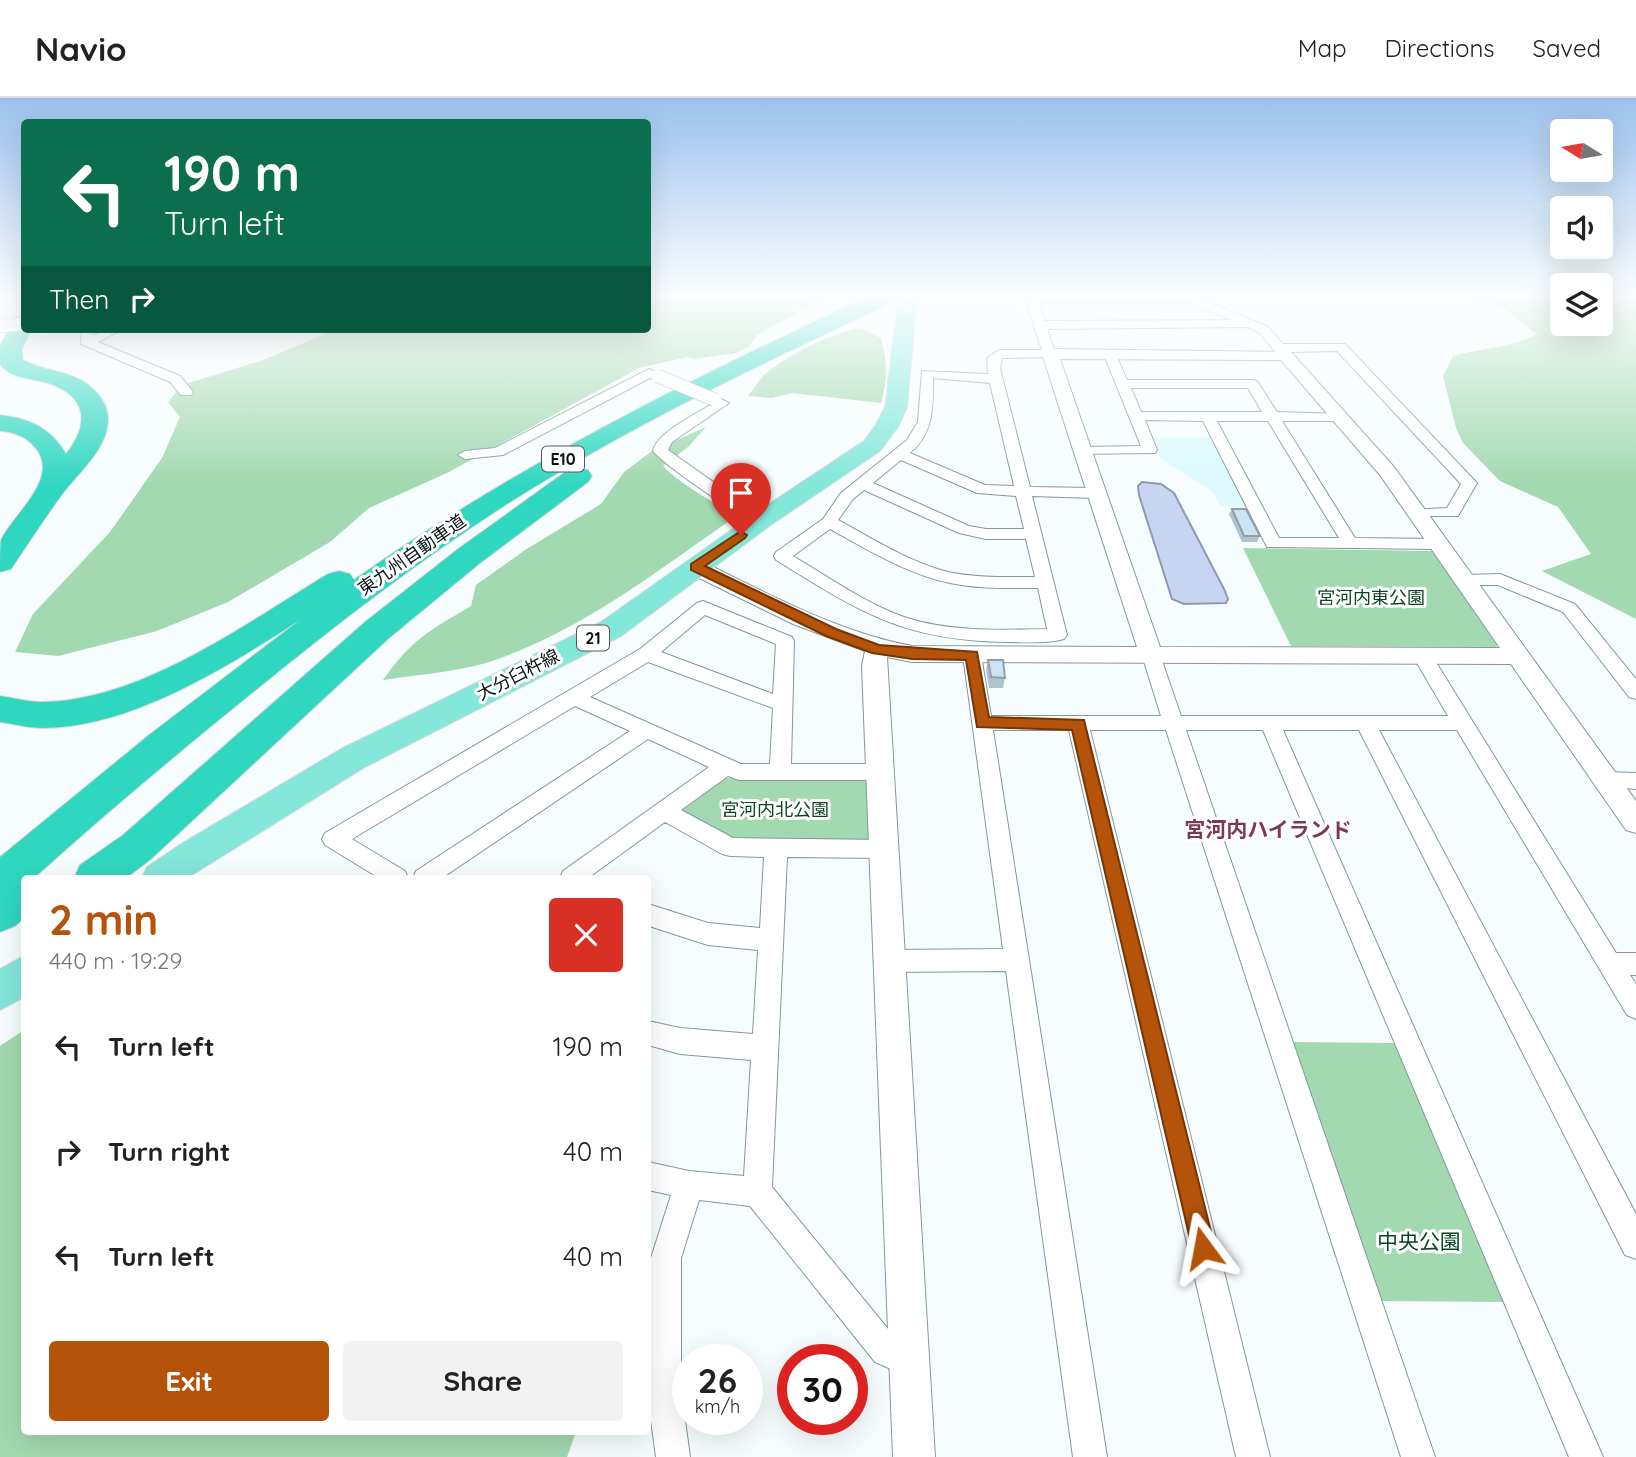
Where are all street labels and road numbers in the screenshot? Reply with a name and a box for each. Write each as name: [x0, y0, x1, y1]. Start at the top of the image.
road number: E10: [542, 446, 584, 472]
street label: 東九州自動車道: [354, 509, 470, 600]
road number: 21: [577, 625, 609, 650]
street label: 大分臼杵線: [472, 644, 563, 705]

